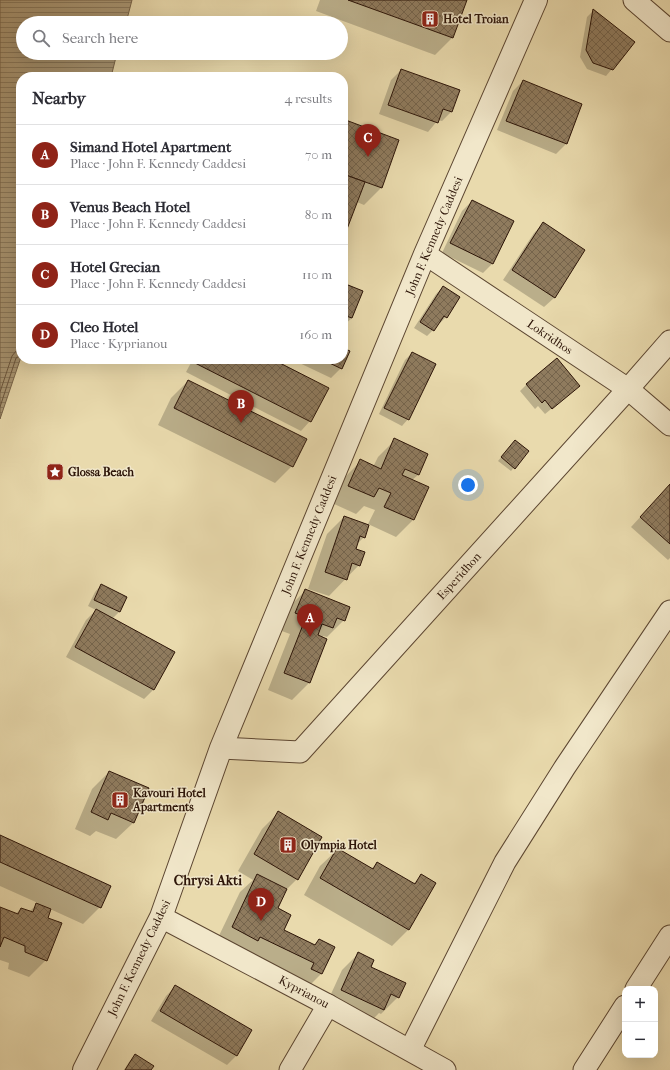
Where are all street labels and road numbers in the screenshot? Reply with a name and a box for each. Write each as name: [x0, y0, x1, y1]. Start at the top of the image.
street label: John F. Kennedy Caddesi: [402, 174, 466, 298]
street label: Lokridhos: [525, 317, 576, 358]
street label: John F. Kennedy Caddesi: [278, 473, 340, 598]
street label: Esperidhon: [434, 549, 484, 603]
street label: John F. Kennedy Caddesi: [104, 897, 173, 1019]
street label: Kyprianou: [276, 973, 332, 1011]

